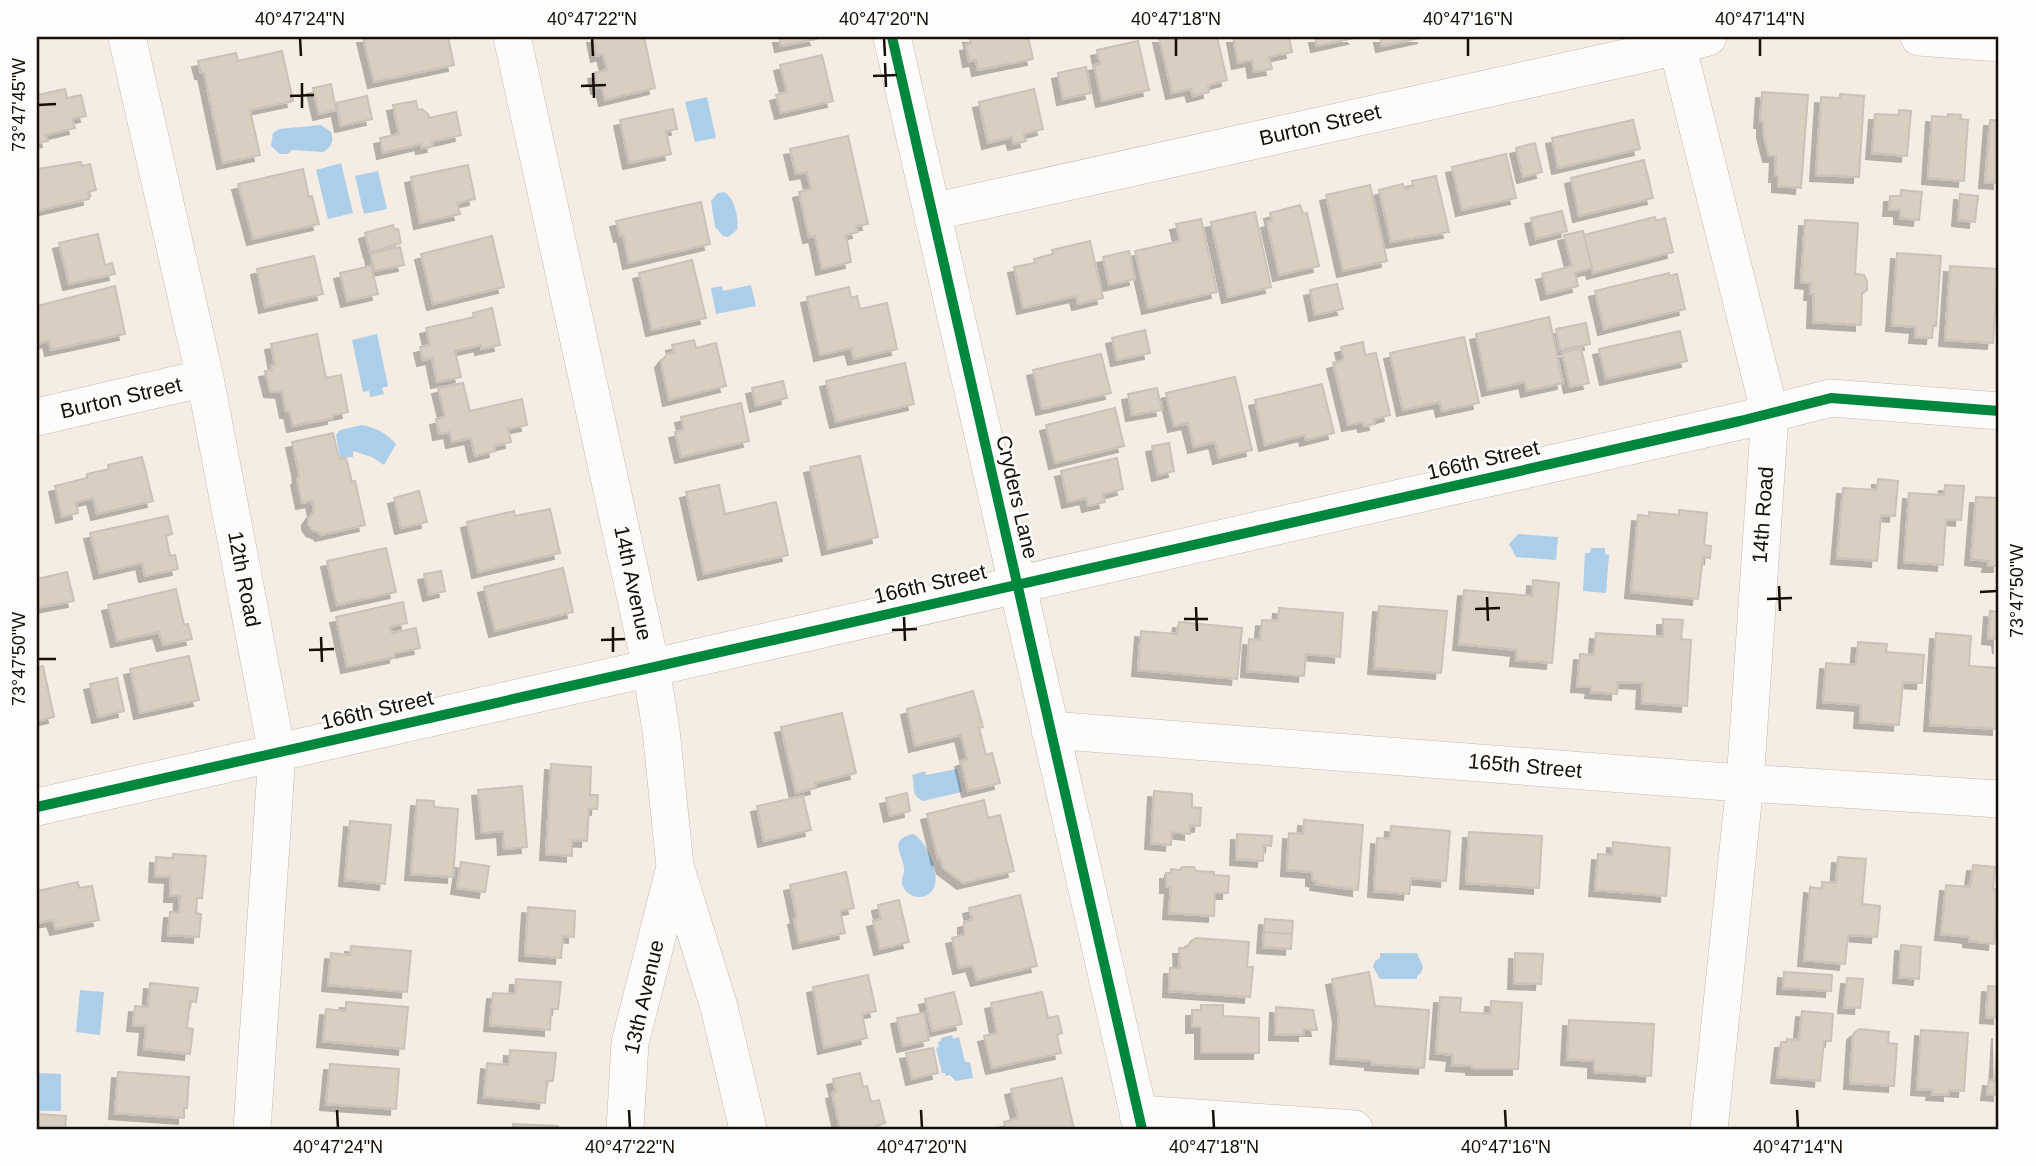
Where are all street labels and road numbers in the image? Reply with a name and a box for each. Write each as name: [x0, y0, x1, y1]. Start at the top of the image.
street label: Burton Street: [1257, 99, 1383, 150]
street label: Burton Street: [58, 372, 184, 423]
street label: Cryders Lane: [992, 433, 1043, 561]
street label: 166th Street: [1425, 435, 1541, 484]
street label: 14th Road: [1748, 466, 1777, 564]
street label: 14th Avenue: [610, 524, 657, 642]
street label: 12th Road: [224, 529, 265, 629]
street label: 166th Street: [872, 559, 988, 608]
street label: 166th Street: [319, 685, 435, 734]
street label: 165th Street: [1467, 749, 1583, 782]
street label: 13th Avenue: [619, 938, 668, 1056]

